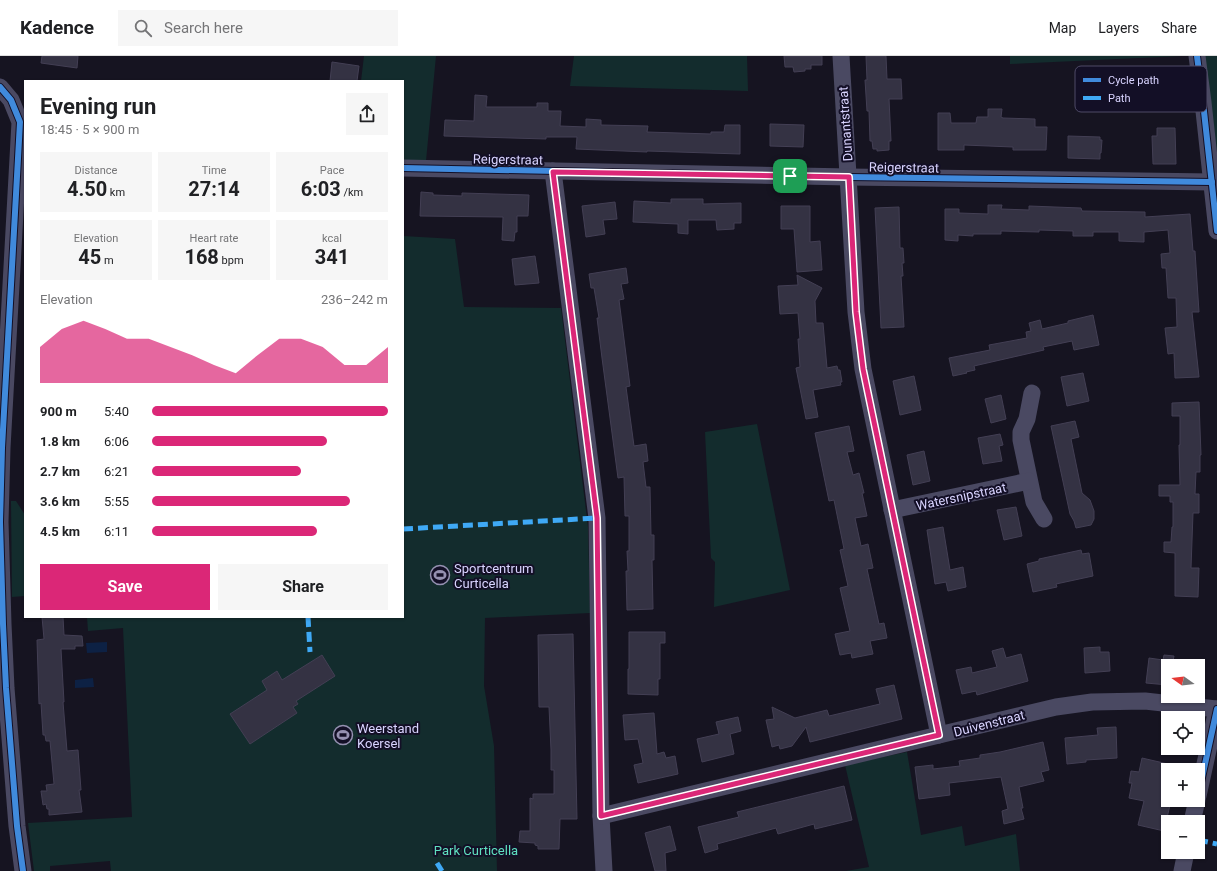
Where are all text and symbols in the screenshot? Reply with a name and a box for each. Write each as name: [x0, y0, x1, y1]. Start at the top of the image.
search box: [118, 10, 398, 46]
text: Kadence: [20, 16, 94, 39]
icon: search: [132, 17, 154, 39]
text: Search here: [164, 19, 243, 37]
text: Map: [1049, 20, 1076, 36]
text: Layers: [1098, 20, 1139, 36]
text: Share: [1161, 20, 1197, 36]
legend: [1075, 66, 1207, 112]
text: Cycle path: [1108, 74, 1159, 87]
street label: Dunantstraat: [835, 86, 856, 162]
text: Path: [1108, 92, 1131, 105]
button: share: [346, 93, 388, 135]
text: Evening run: [40, 94, 156, 119]
text: 18:45 · 5 × 900 m: [40, 122, 139, 137]
street label: Reigerstraat: [473, 151, 543, 168]
pin: [773, 159, 807, 193]
street label: Reigerstraat: [869, 159, 939, 176]
text: Distance: [75, 164, 117, 177]
text: Time: [202, 164, 226, 177]
text: Pace: [320, 164, 344, 177]
icon: arrive: [779, 165, 801, 187]
text: 4.50: [67, 177, 107, 201]
text: 27:14: [188, 177, 240, 201]
text: 6:03: [301, 177, 341, 201]
text: km: [107, 186, 125, 199]
text: /km: [341, 186, 363, 199]
text: Elevation: [74, 232, 118, 245]
text: Heart rate: [190, 232, 238, 245]
text: kcal: [322, 232, 342, 245]
text: 45: [78, 245, 101, 269]
text: 168: [184, 245, 219, 269]
text: 341: [315, 245, 349, 269]
text: m: [101, 254, 114, 267]
text: bpm: [219, 254, 244, 267]
text: Elevation: [40, 292, 93, 307]
text: 236–242 m: [321, 292, 388, 307]
text: 900 m: [40, 404, 77, 419]
text: 5:40: [104, 404, 129, 419]
text: 1.8 km: [40, 434, 80, 449]
text: 6:06: [104, 434, 129, 449]
text: 2.7 km: [40, 464, 80, 479]
text: 6:21: [104, 464, 129, 479]
street label: Watersnipstraat: [915, 480, 1008, 513]
text: 3.6 km: [40, 494, 80, 509]
text: 5:55: [104, 494, 129, 509]
text: 4.5 km: [40, 524, 80, 539]
text: 6:11: [104, 524, 129, 539]
place label: Sportcentrum Curticella: [454, 561, 534, 591]
button: Save: [40, 564, 210, 610]
button: Share: [218, 564, 388, 610]
sports icon: Sportcentrum Curticella: [429, 564, 451, 586]
north arrow: [1161, 659, 1205, 703]
map controls: [1161, 659, 1205, 859]
street label: Duivenstraat: [952, 707, 1026, 740]
button: locate: [1161, 711, 1205, 755]
place label: Weerstand Koersel: [357, 721, 419, 751]
sports icon: Weerstand Koersel: [332, 724, 354, 746]
button: +: [1161, 763, 1205, 807]
button: −: [1161, 815, 1205, 859]
park label: Park Curticella: [434, 843, 518, 858]

